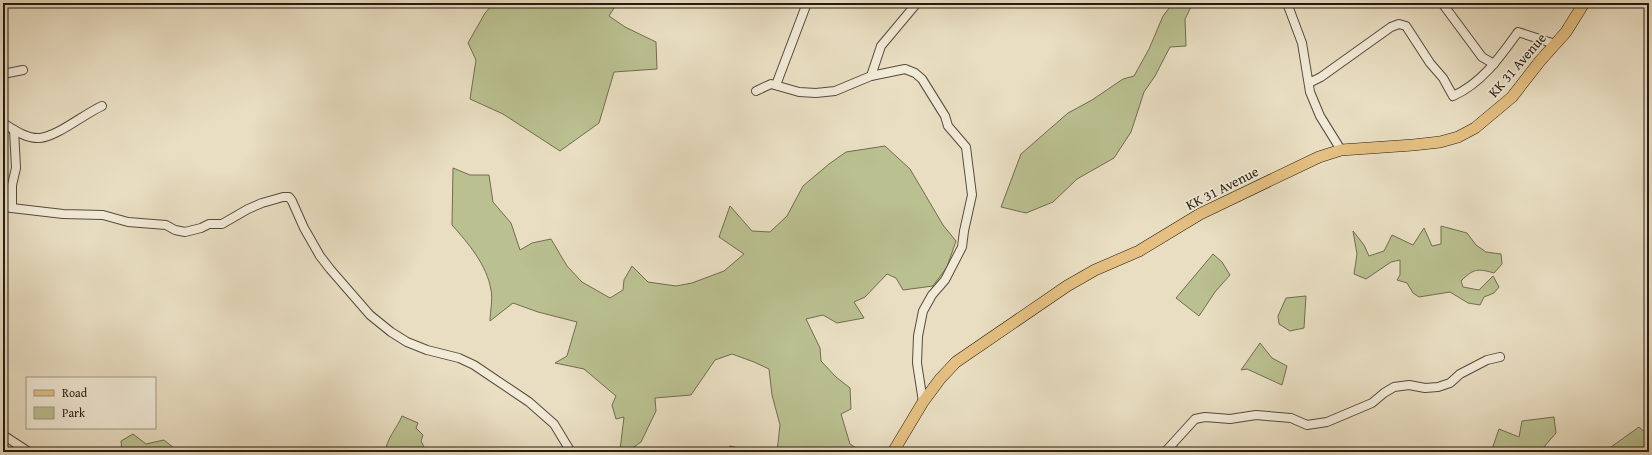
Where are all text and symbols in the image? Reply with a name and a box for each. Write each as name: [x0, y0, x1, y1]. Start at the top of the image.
street label: KK 31 Avenue: [1483, 28, 1551, 101]
street label: KK 31 Avenue: [1182, 161, 1262, 215]
legend: [26, 377, 156, 429]
text: Road: [62, 384, 88, 401]
text: Park: [62, 404, 86, 421]

